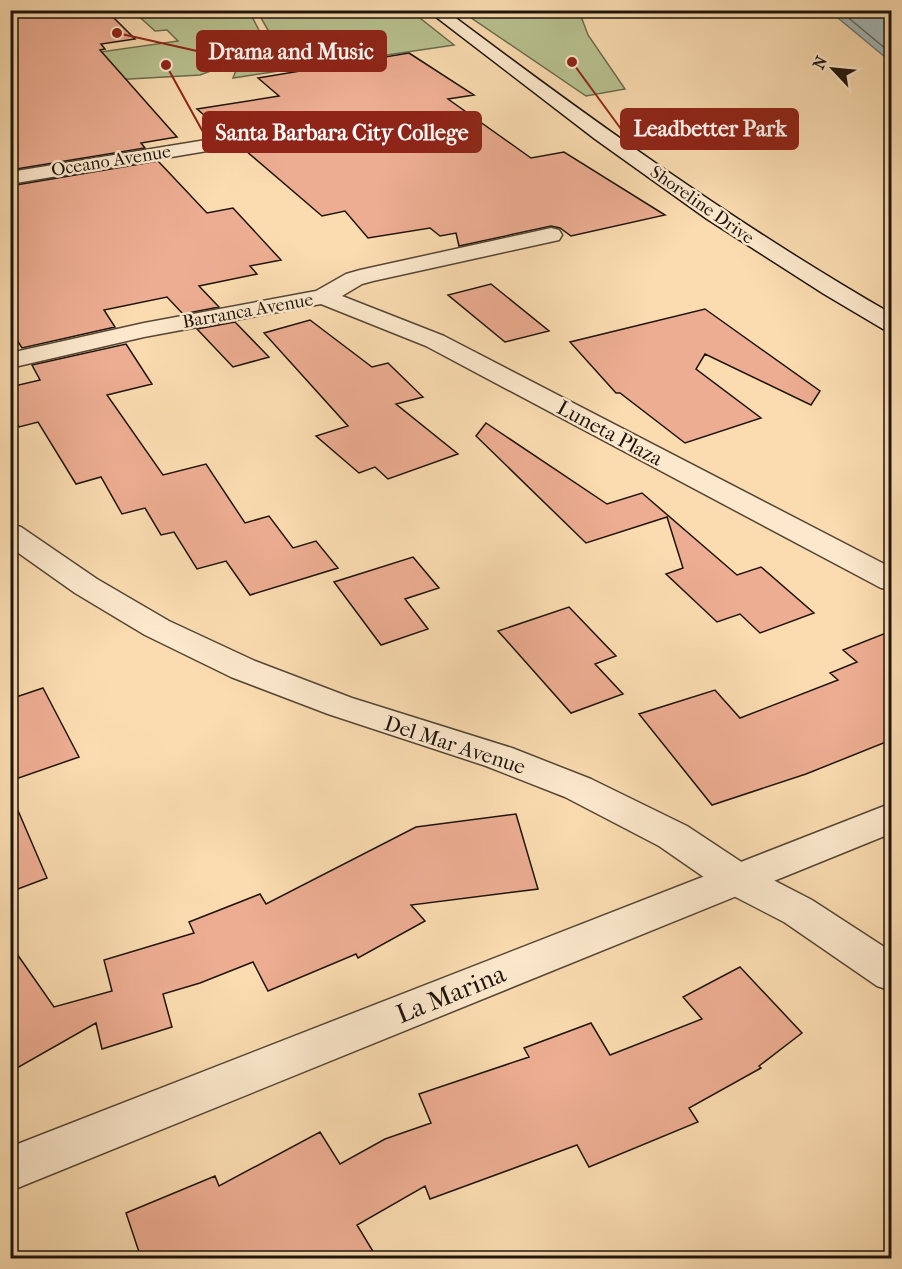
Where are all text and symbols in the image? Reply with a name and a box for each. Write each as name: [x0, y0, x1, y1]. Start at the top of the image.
callout: Drama and Music: [197, 31, 386, 71]
text: Drama and Music: [208, 39, 374, 65]
north arrow: [803, 39, 863, 99]
text: N: [809, 52, 832, 72]
callout: Leadbetter Park: [621, 109, 798, 149]
callout: Santa Barbara City College: [203, 112, 481, 152]
text: Leadbetter Park: [633, 116, 787, 142]
text: Santa Barbara City College: [215, 120, 469, 146]
street label: Oceano Avenue: [50, 141, 172, 181]
street label: Shoreline Drive: [646, 161, 758, 249]
street label: Barranca Avenue: [181, 289, 315, 333]
street label: Luneta Plaza: [553, 395, 667, 471]
street label: Del Mar Avenue: [381, 711, 529, 779]
street label: La Marina: [392, 958, 511, 1030]

